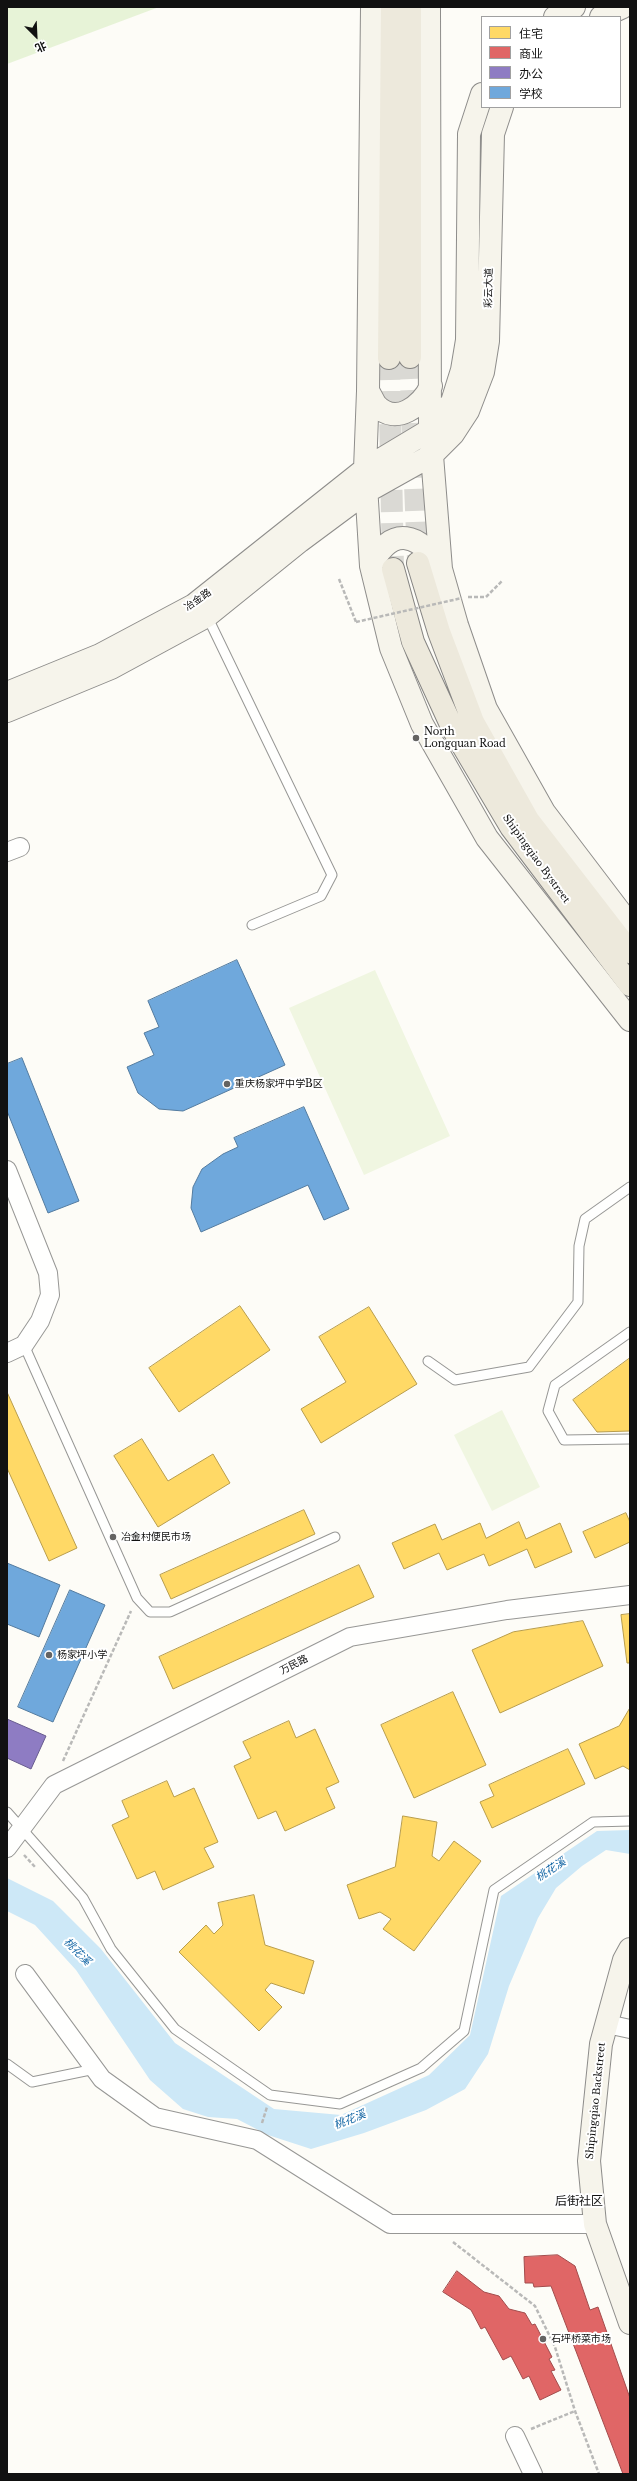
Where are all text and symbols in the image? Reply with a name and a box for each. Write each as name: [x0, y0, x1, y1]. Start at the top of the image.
north arrow: [16, 16, 56, 56]
legend: [481, 16, 621, 108]
text: 住宅: [519, 26, 543, 41]
text: 北: [33, 38, 49, 56]
text: 商业: [519, 46, 543, 61]
text: 办公: [519, 66, 543, 81]
text: 学校: [519, 86, 543, 101]
street label: 彩云大道: [483, 268, 495, 308]
street label: 冶金路: [182, 586, 214, 614]
place label: North Longquan Road: [424, 726, 506, 750]
marker: North Longquan Road: [411, 733, 421, 743]
street label: Shipingqiao Bystreet: [500, 812, 572, 906]
place label: 重庆杨家坪中学B区: [235, 1078, 323, 1090]
marker: 重庆杨家坪中学B区: [222, 1079, 232, 1089]
place label: 冶金村便民市场: [121, 1531, 191, 1543]
marker: 冶金村便民市场: [108, 1532, 118, 1542]
place label: 杨家坪小学: [57, 1649, 107, 1661]
marker: 杨家坪小学: [44, 1650, 54, 1660]
street label: 万民路: [278, 1653, 310, 1677]
water label: 桃花溪: [534, 1855, 568, 1885]
water label: 桃花溪: [61, 1936, 93, 1968]
street label: Shipingqiao Backstreet: [584, 2042, 608, 2160]
water label: 桃花溪: [332, 2108, 368, 2132]
district label: 后街社区: [555, 2195, 603, 2209]
place label: 石坪桥菜市场: [551, 2333, 611, 2345]
marker: 石坪桥菜市场: [538, 2334, 548, 2344]

